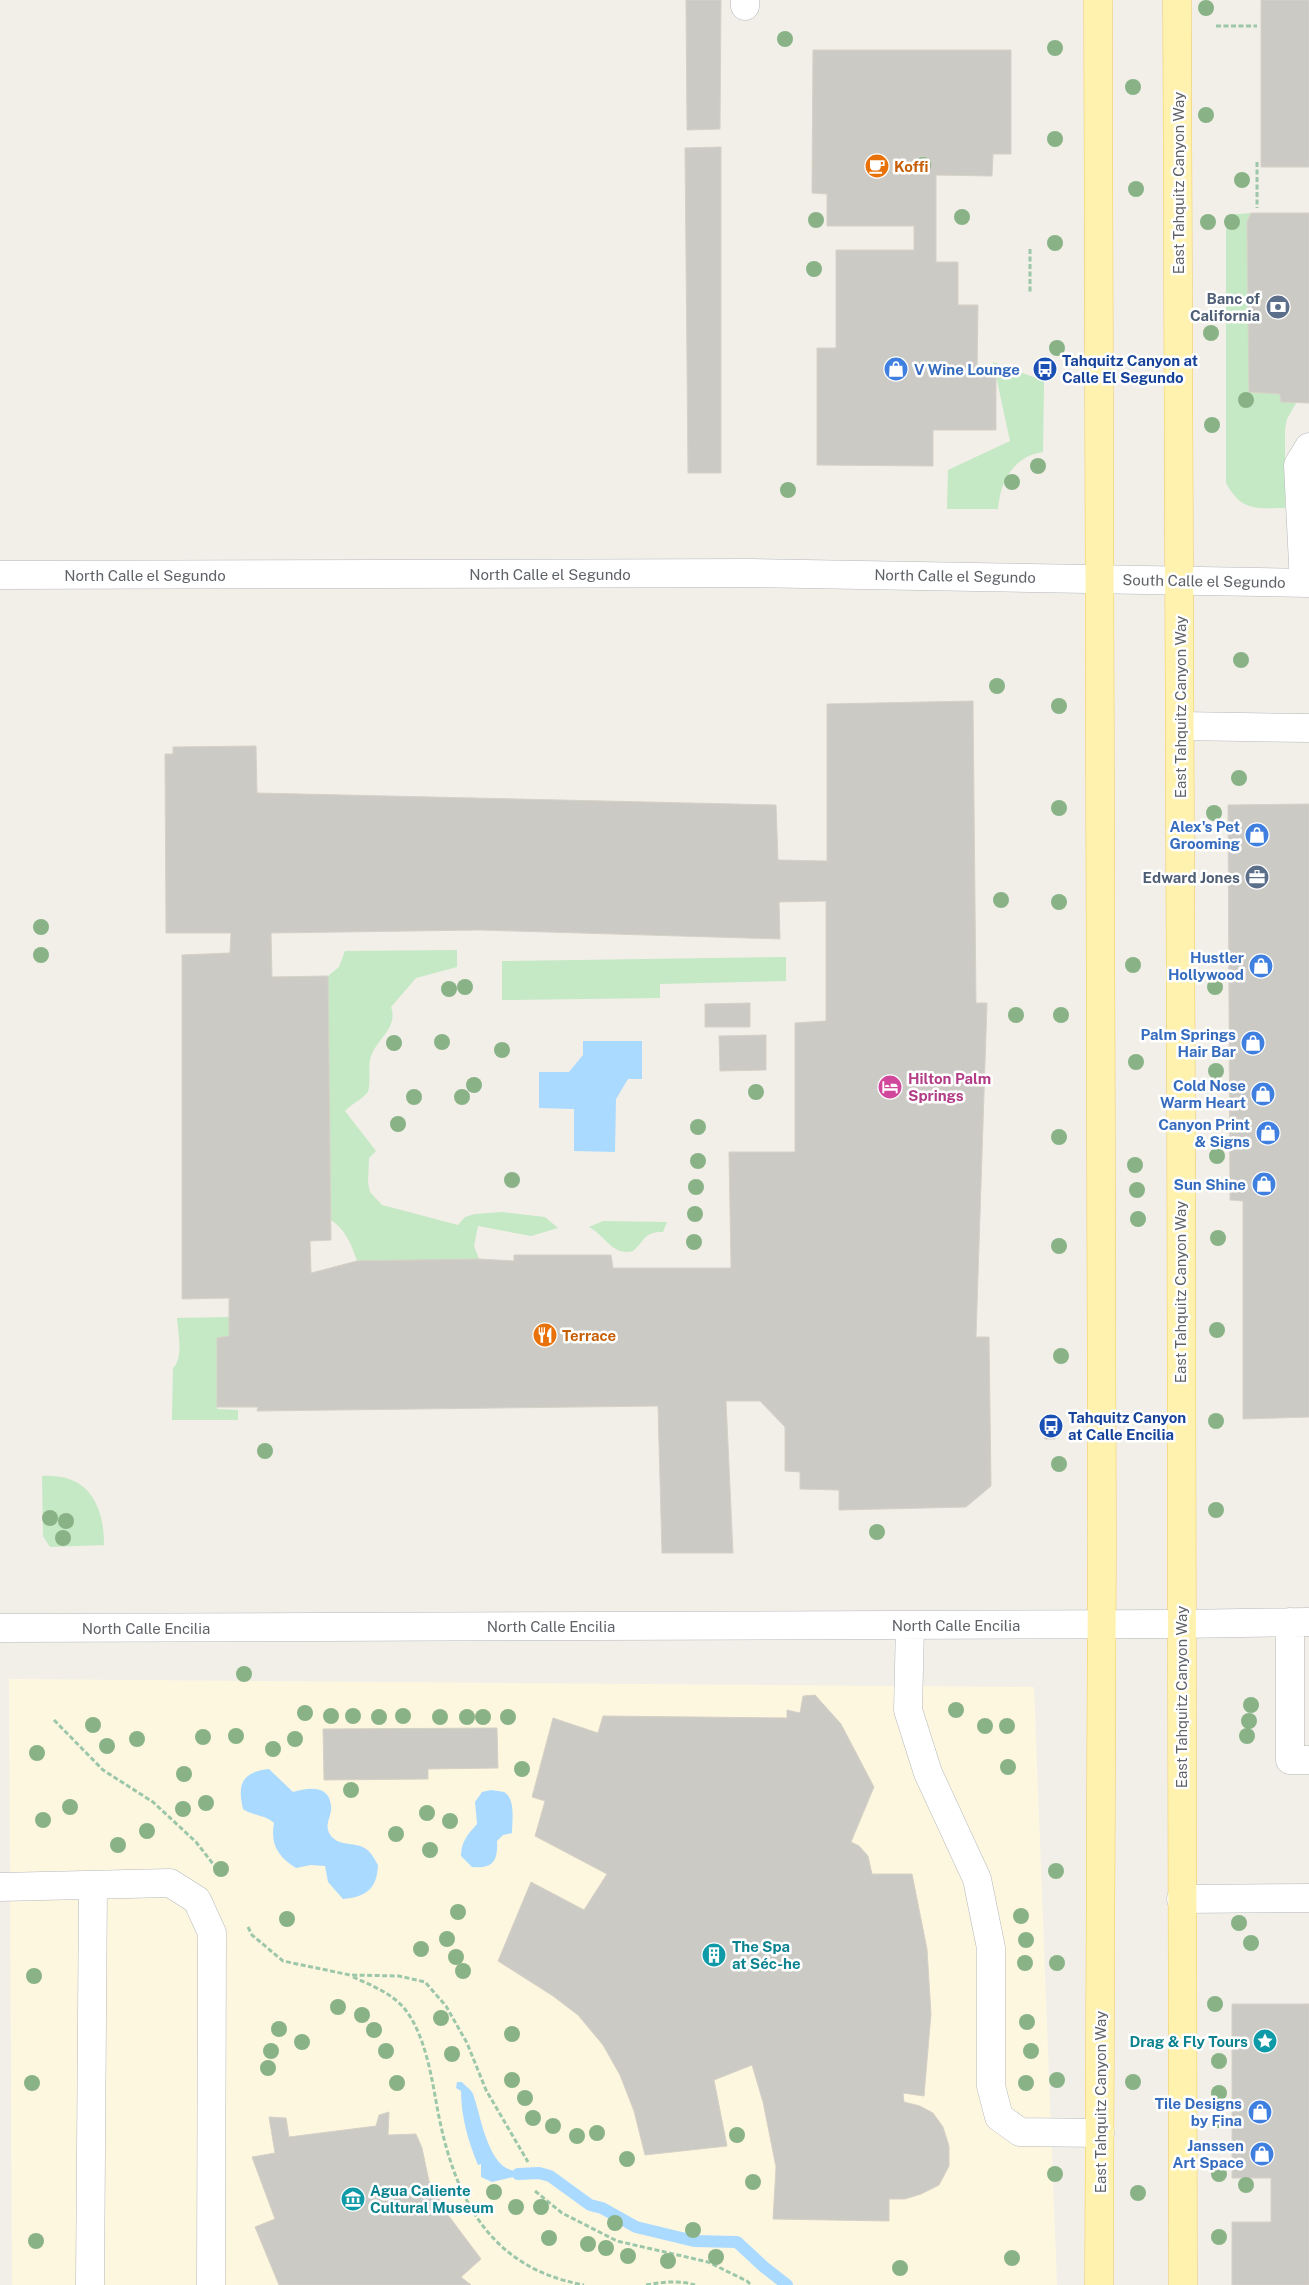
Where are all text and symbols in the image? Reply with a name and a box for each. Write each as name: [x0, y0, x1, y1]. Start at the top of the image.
street label: East Tahquitz Canyon Way: [1170, 92, 1187, 274]
cafe icon: Koffi: [864, 153, 890, 179]
place label: Koffi: [894, 158, 928, 175]
place label: Banc of California: [1190, 290, 1260, 324]
bank icon: Banc of California: [1265, 294, 1291, 320]
place label: Tahquitz Canyon at Calle El Segundo: [1062, 352, 1198, 386]
shop icon: V Wine Lounge: [883, 356, 909, 382]
bus stop icon: Tahquitz Canyon at Calle El Segundo: [1032, 356, 1058, 382]
place label: V Wine Lounge: [914, 361, 1020, 378]
street label: North Calle el Segundo: [469, 566, 631, 583]
street label: North Calle el Segundo: [874, 566, 1036, 586]
street label: North Calle el Segundo: [64, 567, 226, 584]
street label: South Calle el Segundo: [1122, 571, 1286, 591]
street label: East Tahquitz Canyon Way: [1172, 616, 1189, 798]
place label: Alex's Pet Grooming: [1169, 818, 1241, 852]
shop icon: Alex's Pet Grooming: [1244, 822, 1270, 848]
office icon: Edward Jones: [1244, 864, 1270, 890]
place label: Edward Jones: [1143, 869, 1240, 886]
place label: Hustler Hollywood: [1168, 949, 1244, 983]
shop icon: Hustler Hollywood: [1248, 953, 1274, 979]
place label: Palm Springs Hair Bar: [1140, 1026, 1236, 1060]
shop icon: Palm Springs Hair Bar: [1240, 1030, 1266, 1056]
place label: Hilton Palm Springs: [908, 1070, 991, 1104]
hotel icon: Hilton Palm Springs: [877, 1074, 903, 1100]
place label: Cold Nose Warm Heart: [1160, 1077, 1246, 1111]
shop icon: Cold Nose Warm Heart: [1250, 1081, 1276, 1107]
place label: Canyon Print & Signs: [1158, 1116, 1250, 1150]
shop icon: Canyon Print & Signs: [1255, 1120, 1281, 1146]
shop icon: Sun Shine: [1251, 1171, 1277, 1197]
place label: Sun Shine: [1174, 1176, 1246, 1193]
street label: East Tahquitz Canyon Way: [1172, 1201, 1189, 1383]
restaurant icon: Terrace: [532, 1322, 558, 1348]
place label: Terrace: [562, 1327, 616, 1344]
place label: Tahquitz Canyon at Calle Encilia: [1068, 1409, 1186, 1443]
bus stop icon: Tahquitz Canyon at Calle Encilia: [1038, 1413, 1064, 1439]
street label: East Tahquitz Canyon Way: [1173, 1606, 1190, 1788]
street label: North Calle Encilia: [892, 1617, 1020, 1634]
street label: North Calle Encilia: [487, 1618, 615, 1635]
street label: North Calle Encilia: [82, 1620, 210, 1637]
place label: The Spa at Séc-he: [732, 1938, 801, 1972]
building icon: The Spa at Séc-he: [701, 1942, 727, 1968]
street label: East Tahquitz Canyon Way: [1092, 2011, 1109, 2193]
place icon: Drag & Fly Tours: [1252, 2028, 1278, 2054]
place label: Drag & Fly Tours: [1130, 2033, 1248, 2050]
place label: Tile Designs by Fina: [1155, 2095, 1242, 2129]
shop icon: Tile Designs by Fina: [1247, 2099, 1273, 2125]
place label: Janssen Art Space: [1173, 2137, 1244, 2171]
shop icon: Janssen Art Space: [1249, 2141, 1275, 2167]
place label: Agua Caliente Cultural Museum: [370, 2182, 494, 2216]
museum icon: Agua Caliente Cultural Museum: [340, 2186, 366, 2212]

